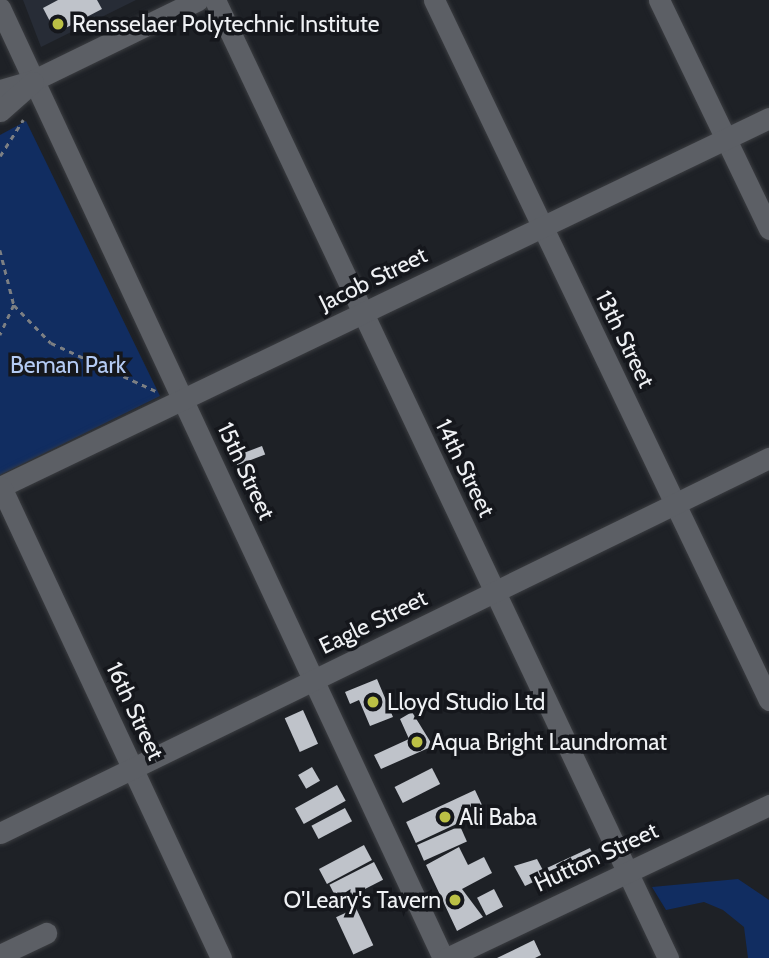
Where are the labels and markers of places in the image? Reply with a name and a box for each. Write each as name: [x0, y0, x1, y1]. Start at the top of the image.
place label: Rensselaer Polytechnic Institute: [72, 10, 380, 38]
marker: Rensselaer Polytechnic Institute: [50, 16, 66, 32]
place label: Lloyd Studio Ltd: [387, 688, 545, 716]
marker: Lloyd Studio Ltd: [365, 694, 381, 710]
place label: Aqua Bright Laundromat: [431, 728, 667, 756]
marker: Aqua Bright Laundromat: [409, 734, 425, 750]
place label: Ali Baba: [459, 803, 537, 831]
marker: Ali Baba: [437, 809, 453, 825]
place label: O'Leary's Tavern: [283, 886, 441, 914]
marker: O'Leary's Tavern: [447, 892, 463, 908]

